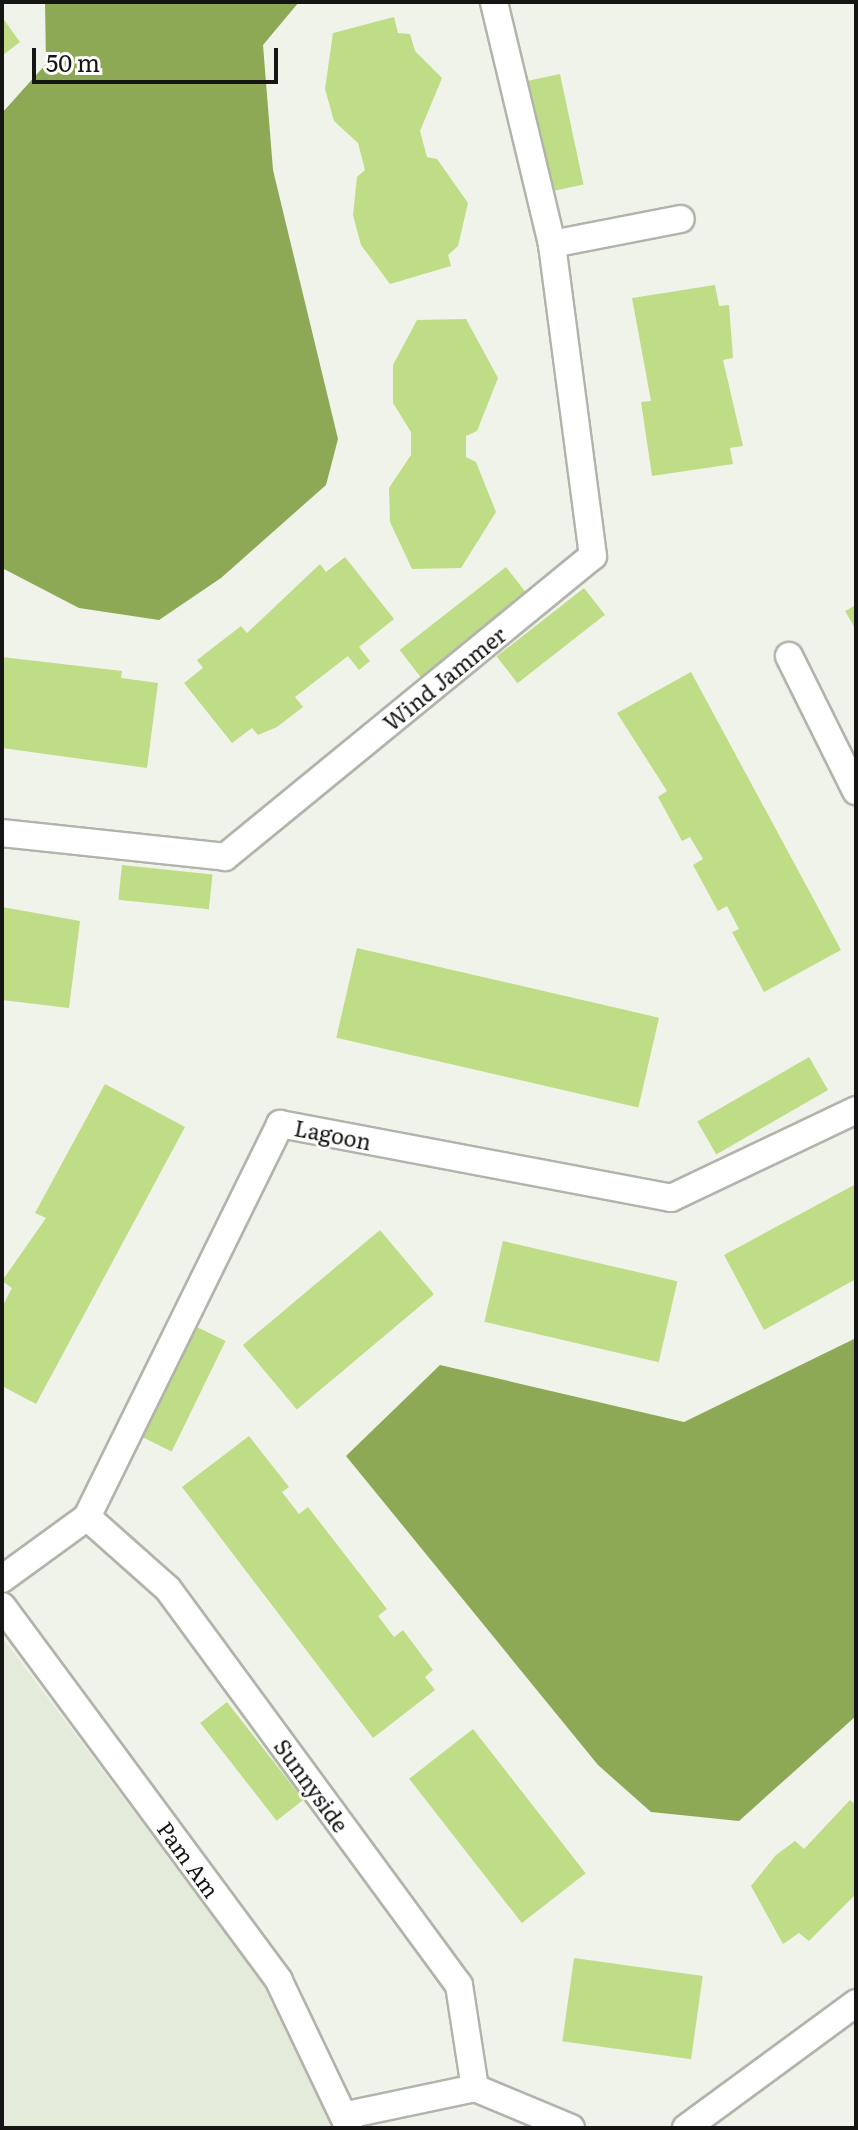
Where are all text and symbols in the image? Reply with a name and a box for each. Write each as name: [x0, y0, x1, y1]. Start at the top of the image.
scale bar: [36, 32, 282, 82]
text: 50 m: [46, 44, 100, 79]
street label: Wind Jammer: [377, 620, 511, 736]
street label: Lagoon: [292, 1114, 374, 1154]
street label: Sunnyside: [269, 1733, 355, 1837]
street label: Pam Am: [153, 1816, 225, 1902]

